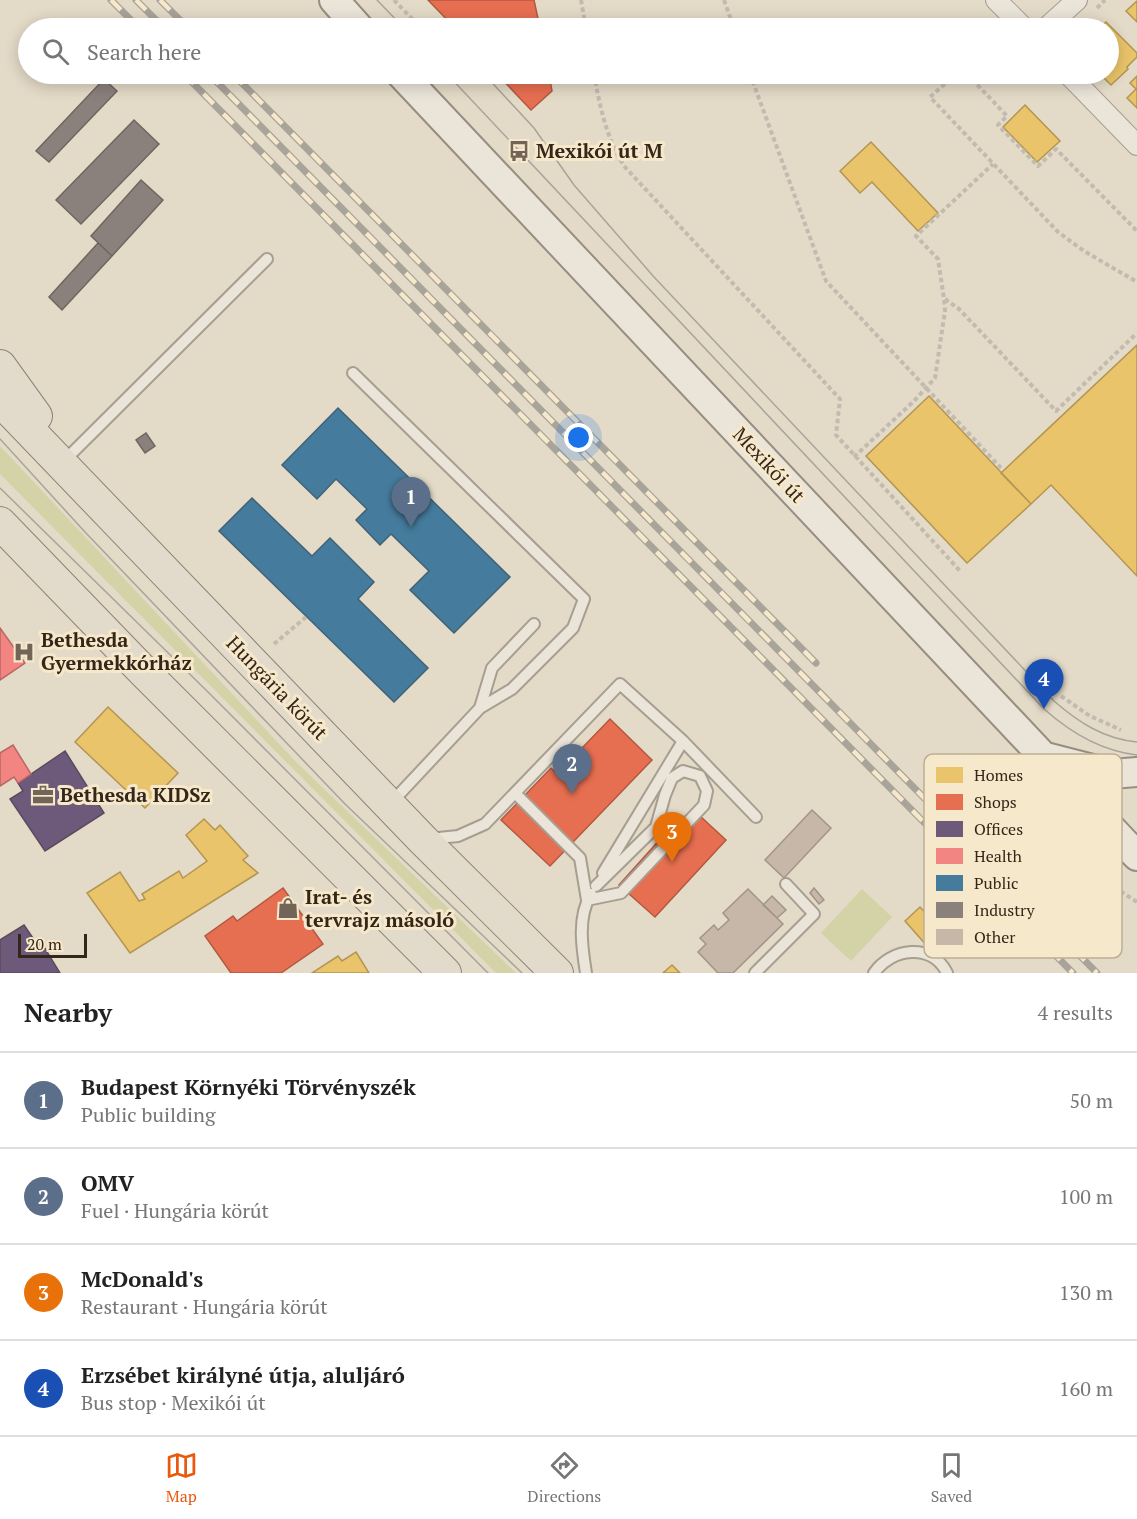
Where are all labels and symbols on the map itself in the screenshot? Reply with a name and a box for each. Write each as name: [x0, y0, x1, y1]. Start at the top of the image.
place label: Mexikói út M: [536, 137, 663, 164]
bus stop icon: Mexikói út M: [507, 139, 531, 163]
street label: Mexikói út: [727, 421, 812, 509]
your location: [564, 423, 593, 452]
pin: 1: [392, 478, 430, 527]
place label: Bethesda Gyermekkórház: [41, 626, 192, 676]
street label: Hungária körút: [221, 630, 334, 746]
hospital icon: Bethesda Gyermekkórház: [12, 640, 36, 664]
pin: 4: [1024, 660, 1064, 709]
pin: 2: [552, 744, 592, 794]
legend: [924, 754, 1122, 958]
text: Homes: [974, 764, 1023, 786]
place label: Bethesda KIDSz: [60, 781, 211, 808]
office icon: Bethesda KIDSz: [31, 783, 55, 807]
text: Shops: [974, 791, 1017, 813]
pin: 3: [652, 812, 692, 862]
text: Offices: [974, 818, 1023, 840]
text: Health: [974, 845, 1023, 867]
text: Public: [974, 872, 1019, 894]
place label: Irat- és tervrajz másoló: [305, 883, 454, 933]
shop icon: Irat- és tervrajz másoló: [276, 896, 300, 920]
text: Industry: [974, 899, 1035, 921]
text: Other: [974, 926, 1016, 948]
scale bar: [18, 931, 87, 958]

